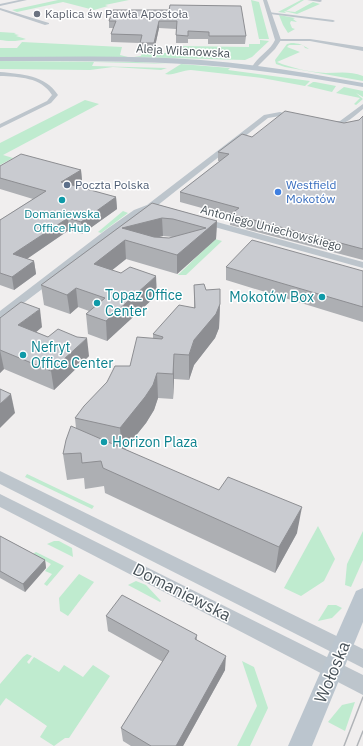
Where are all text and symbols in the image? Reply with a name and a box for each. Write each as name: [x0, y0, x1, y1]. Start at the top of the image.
place label: Kaplica św Pawła Apostoła: [45, 6, 189, 21]
marker: Kaplica św Pawła Apostoła: [32, 9, 42, 19]
street label: Aleja Wilanowska: [136, 41, 231, 60]
place label: Poczta Polska: [75, 177, 150, 192]
place label: Westfield Mokotów: [286, 177, 337, 206]
marker: Poczta Polska: [62, 180, 72, 190]
marker: Westfield Mokotów: [273, 187, 283, 197]
marker: Domaniewska Office Hub: [57, 195, 67, 205]
street label: Antoniego Uniechowskiego: [199, 201, 344, 254]
place label: Domaniewska Office Hub: [24, 206, 100, 235]
place label: Topaz Office Center: [105, 286, 183, 320]
place label: Mokotów Box: [229, 288, 314, 306]
marker: Mokotów Box: [317, 292, 327, 302]
marker: Topaz Office Center: [92, 298, 102, 308]
place label: Nefryt Office Center: [31, 338, 113, 372]
marker: Nefryt Office Center: [18, 350, 28, 360]
place label: Horizon Plaza: [112, 433, 198, 451]
marker: Horizon Plaza: [99, 437, 109, 447]
street label: Domaniewska: [129, 558, 235, 626]
street label: Wołoska: [309, 638, 355, 706]

